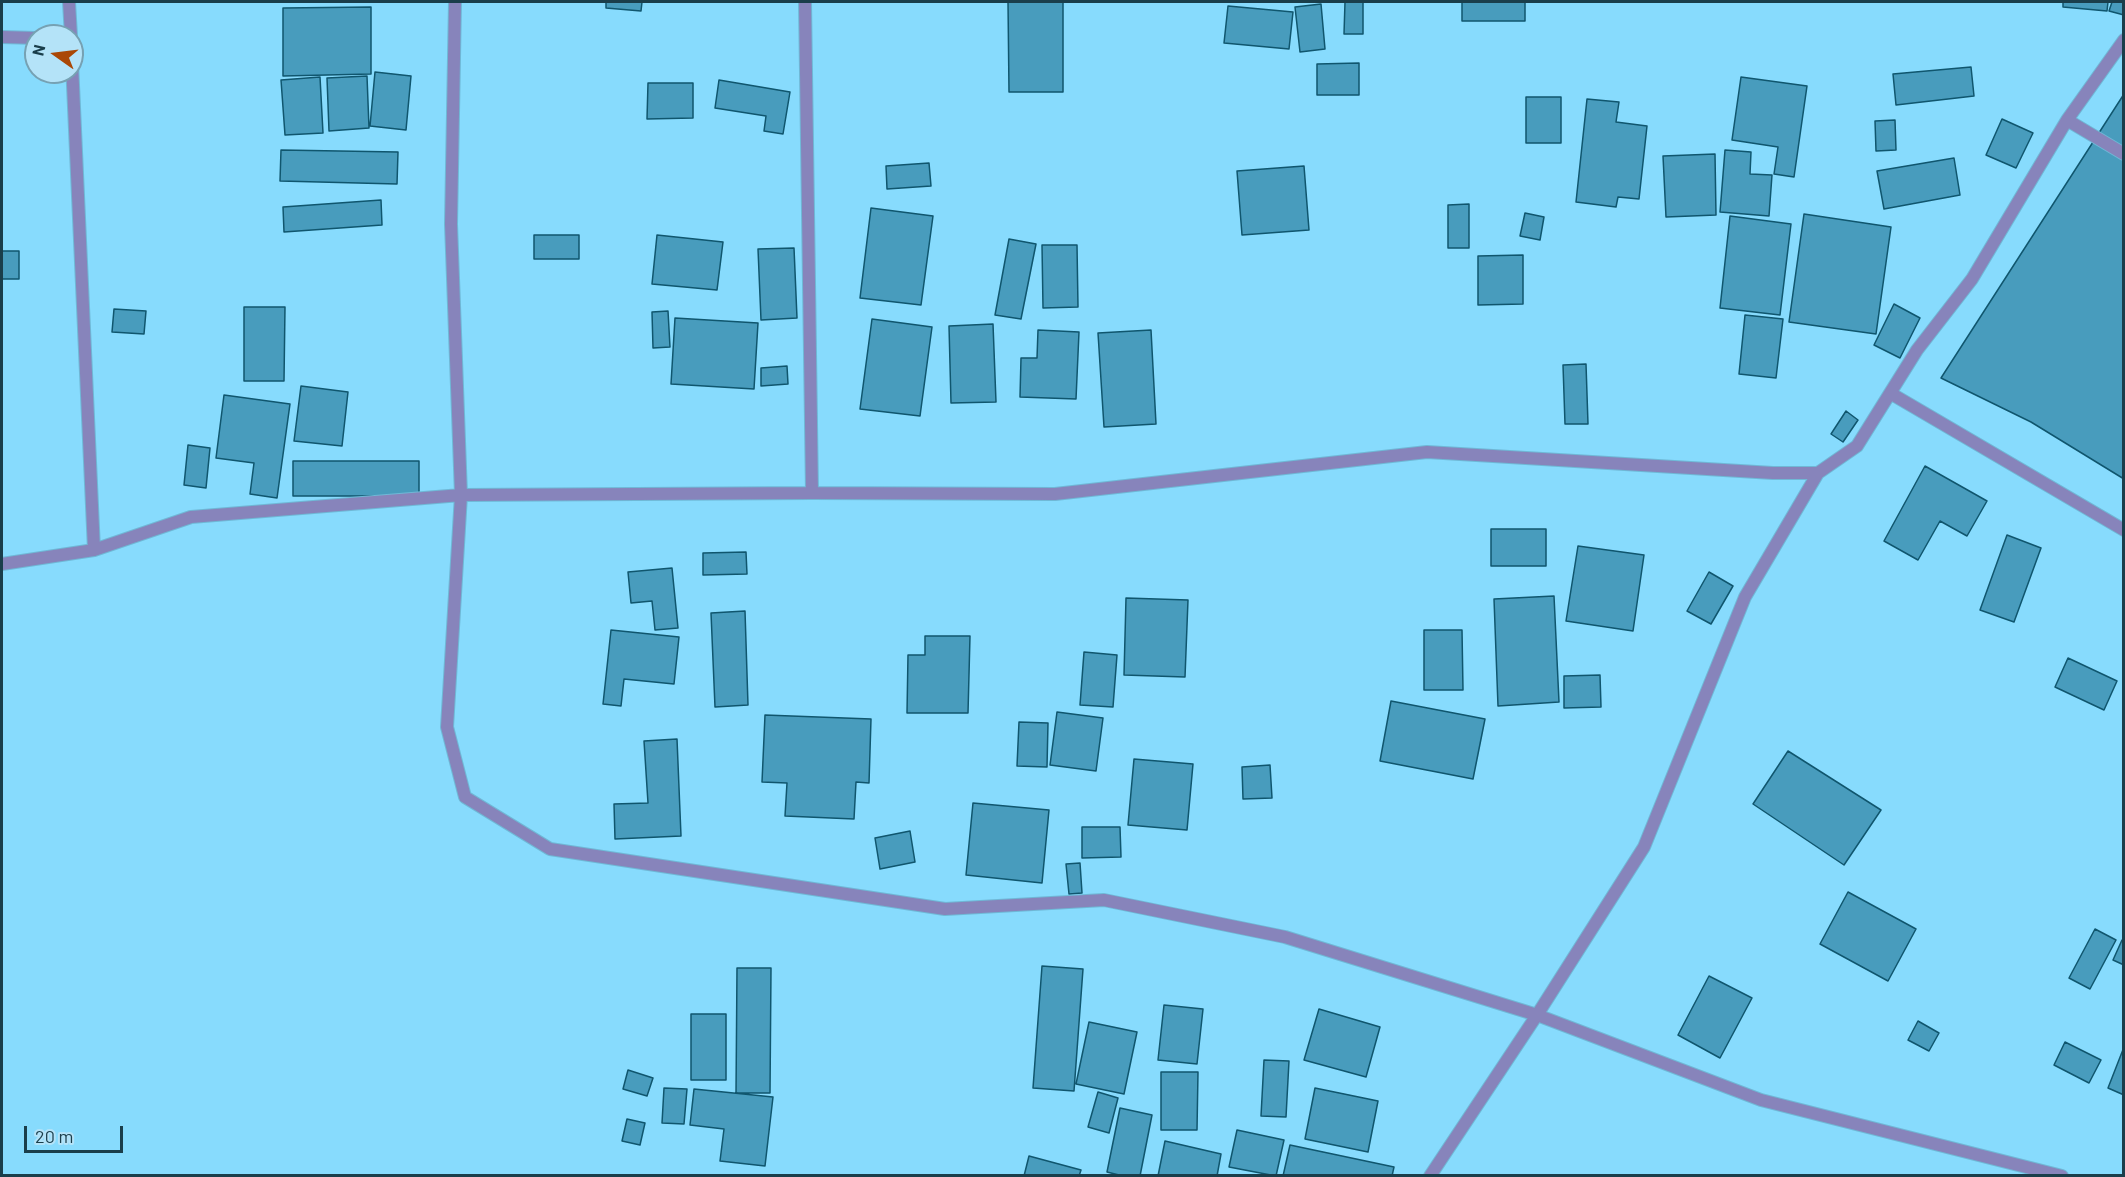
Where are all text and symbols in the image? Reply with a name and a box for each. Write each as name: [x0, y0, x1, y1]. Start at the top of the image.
north arrow: [24, 24, 84, 84]
text: N: [27, 43, 48, 57]
scale bar: [27, 1114, 126, 1152]
text: 20 m: [35, 1125, 73, 1147]

